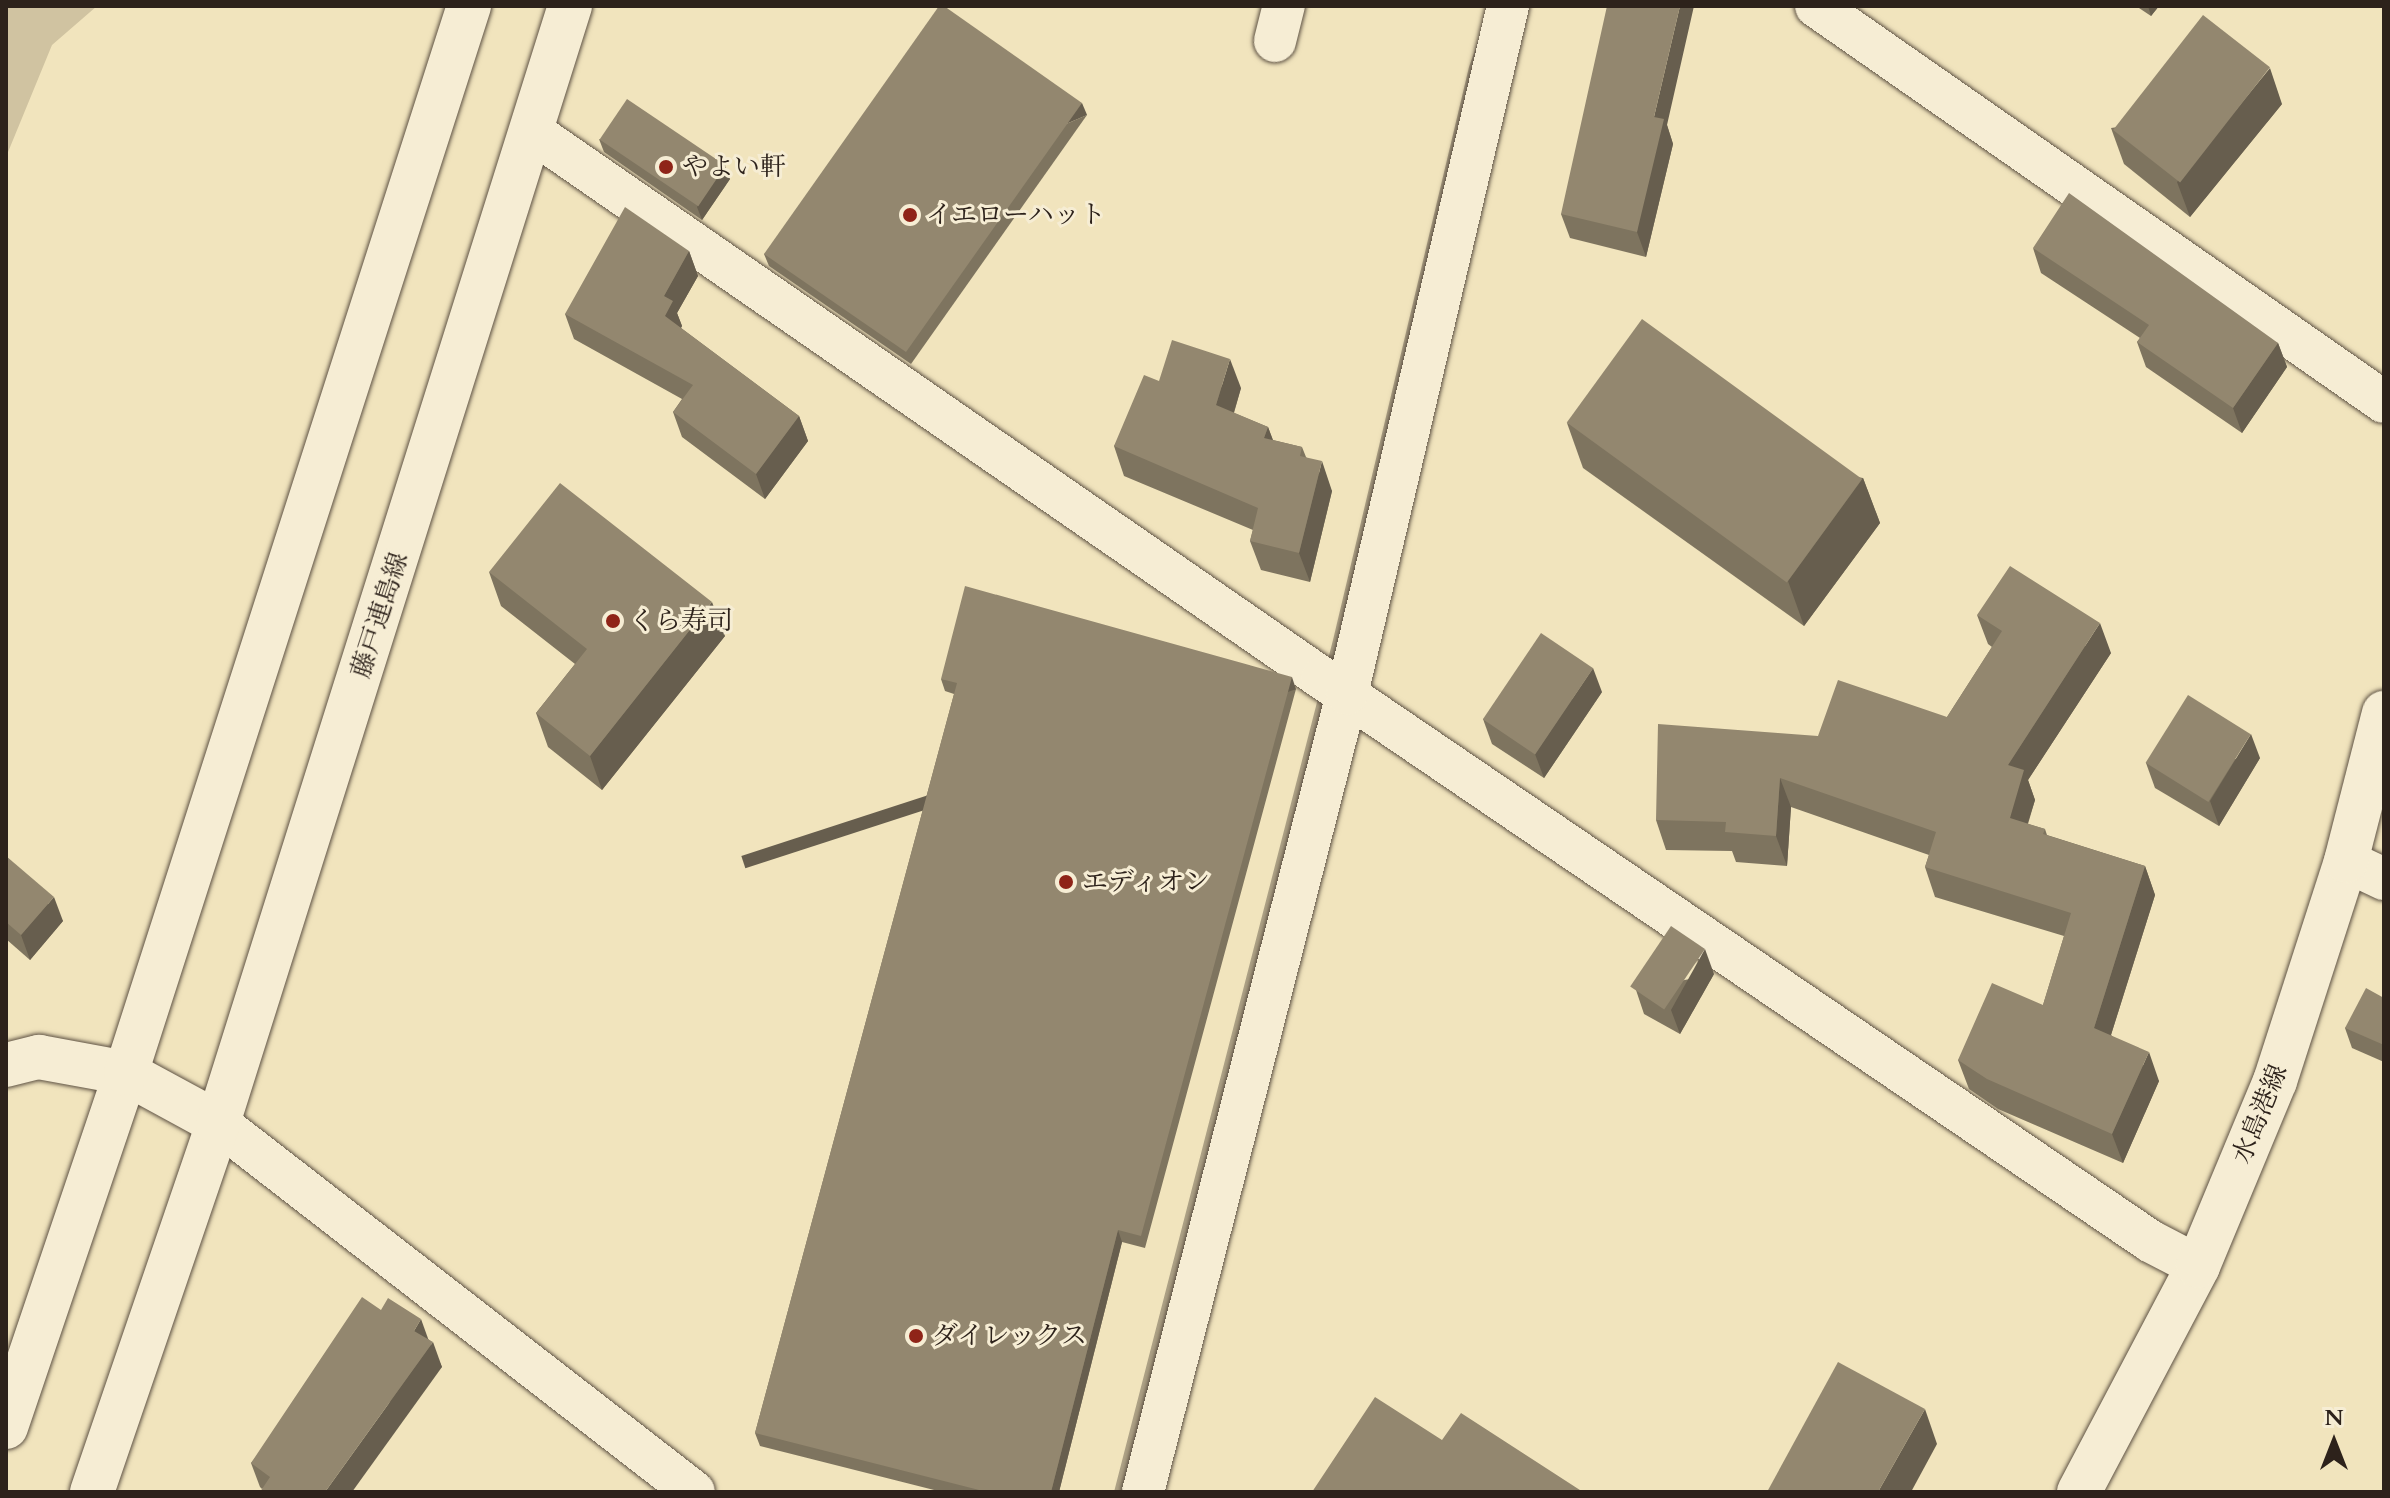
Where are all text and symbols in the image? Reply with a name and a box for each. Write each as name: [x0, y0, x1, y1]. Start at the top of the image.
place label: やよい軒: [682, 151, 786, 183]
marker: やよい軒: [657, 158, 675, 176]
place label: イエローハット: [926, 199, 1108, 231]
marker: イエローハット: [901, 206, 919, 224]
street label: 藤戸連島線: [345, 548, 415, 682]
place label: くら寿司: [629, 605, 733, 637]
marker: くら寿司: [604, 612, 622, 630]
place label: エディオン: [1082, 866, 1212, 898]
marker: エディオン: [1057, 873, 1075, 891]
street label: 水島港線: [2226, 1060, 2294, 1168]
place label: ダイレックス: [932, 1320, 1088, 1352]
marker: ダイレックス: [907, 1327, 925, 1345]
north arrow: [2294, 1402, 2374, 1482]
text: N: [2324, 1403, 2344, 1433]

